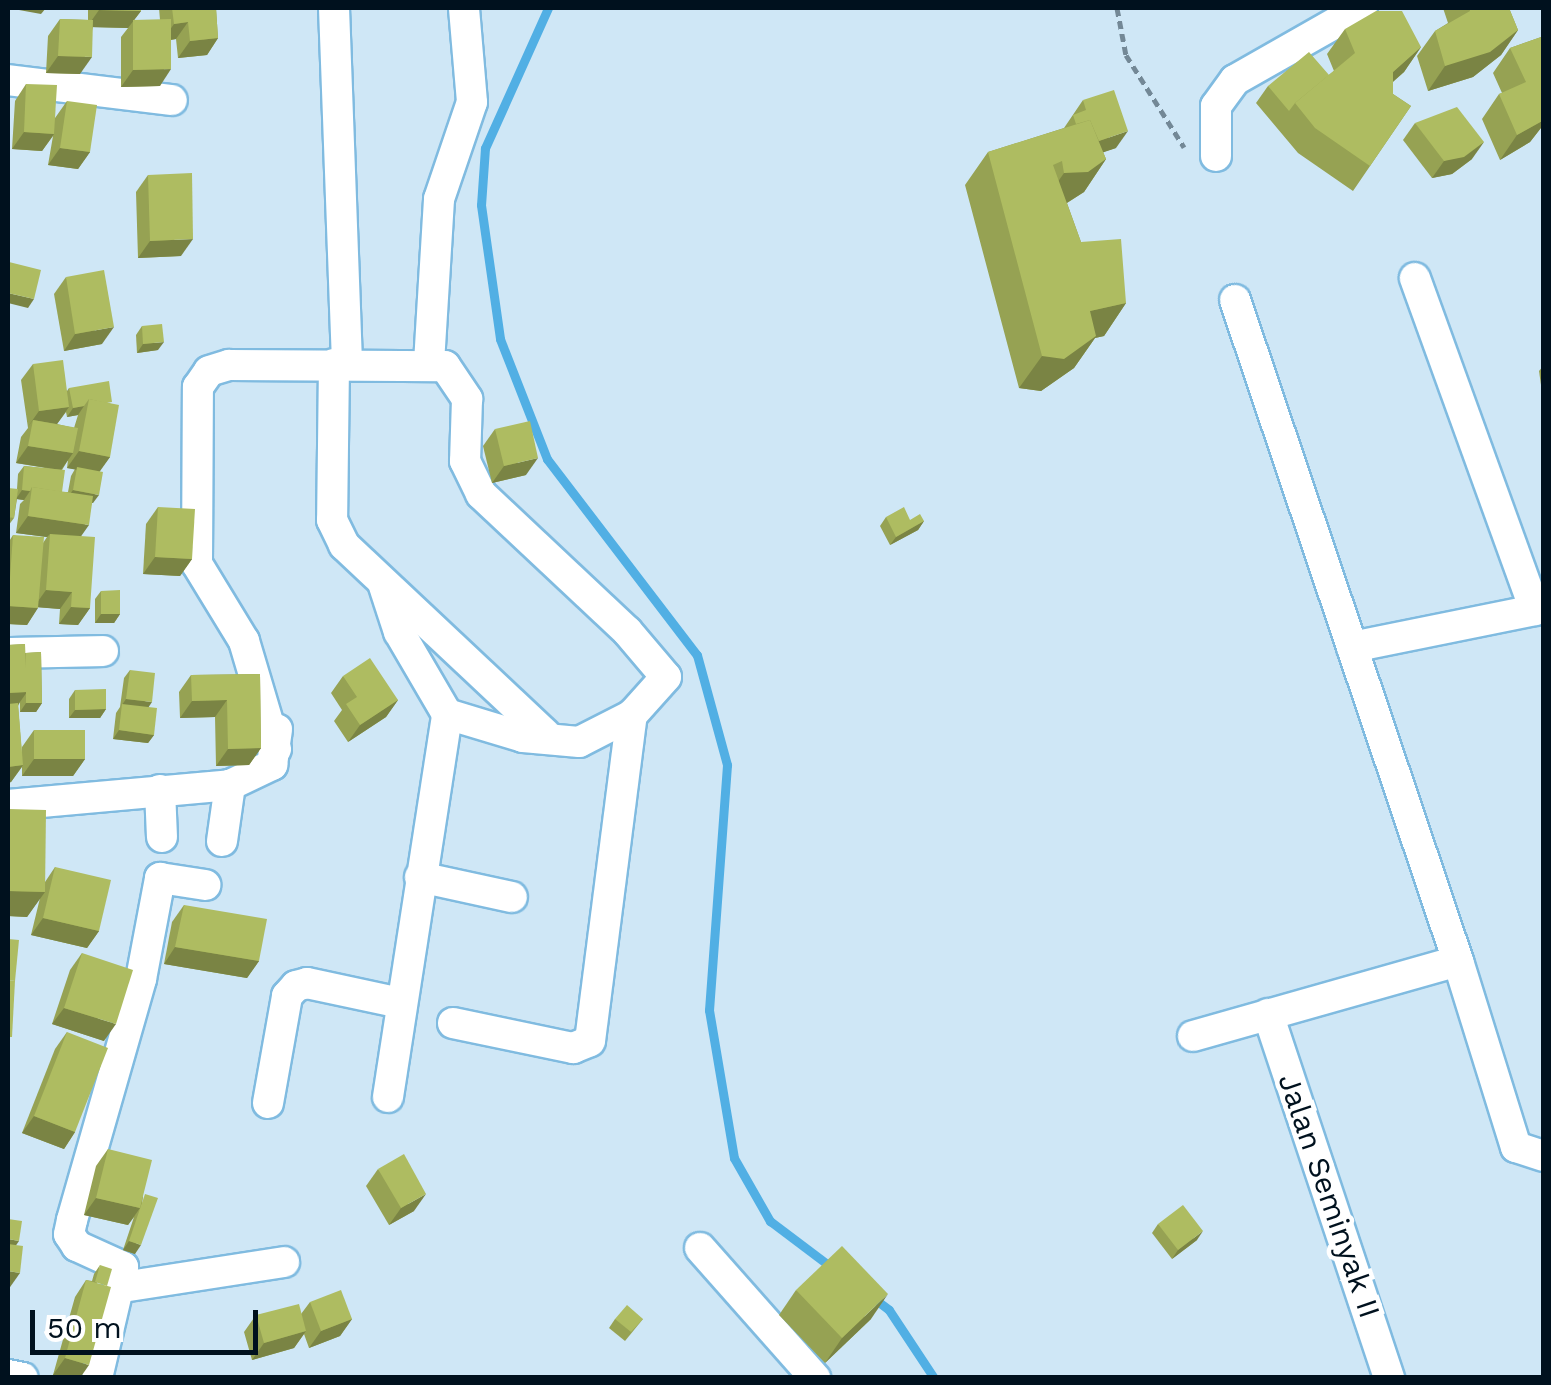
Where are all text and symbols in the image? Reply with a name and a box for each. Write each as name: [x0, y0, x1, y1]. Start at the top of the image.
street label: Jalan Seminyak II: [1270, 1069, 1388, 1323]
scale bar: [35, 1290, 262, 1352]
text: 50 m: [47, 1310, 122, 1345]

